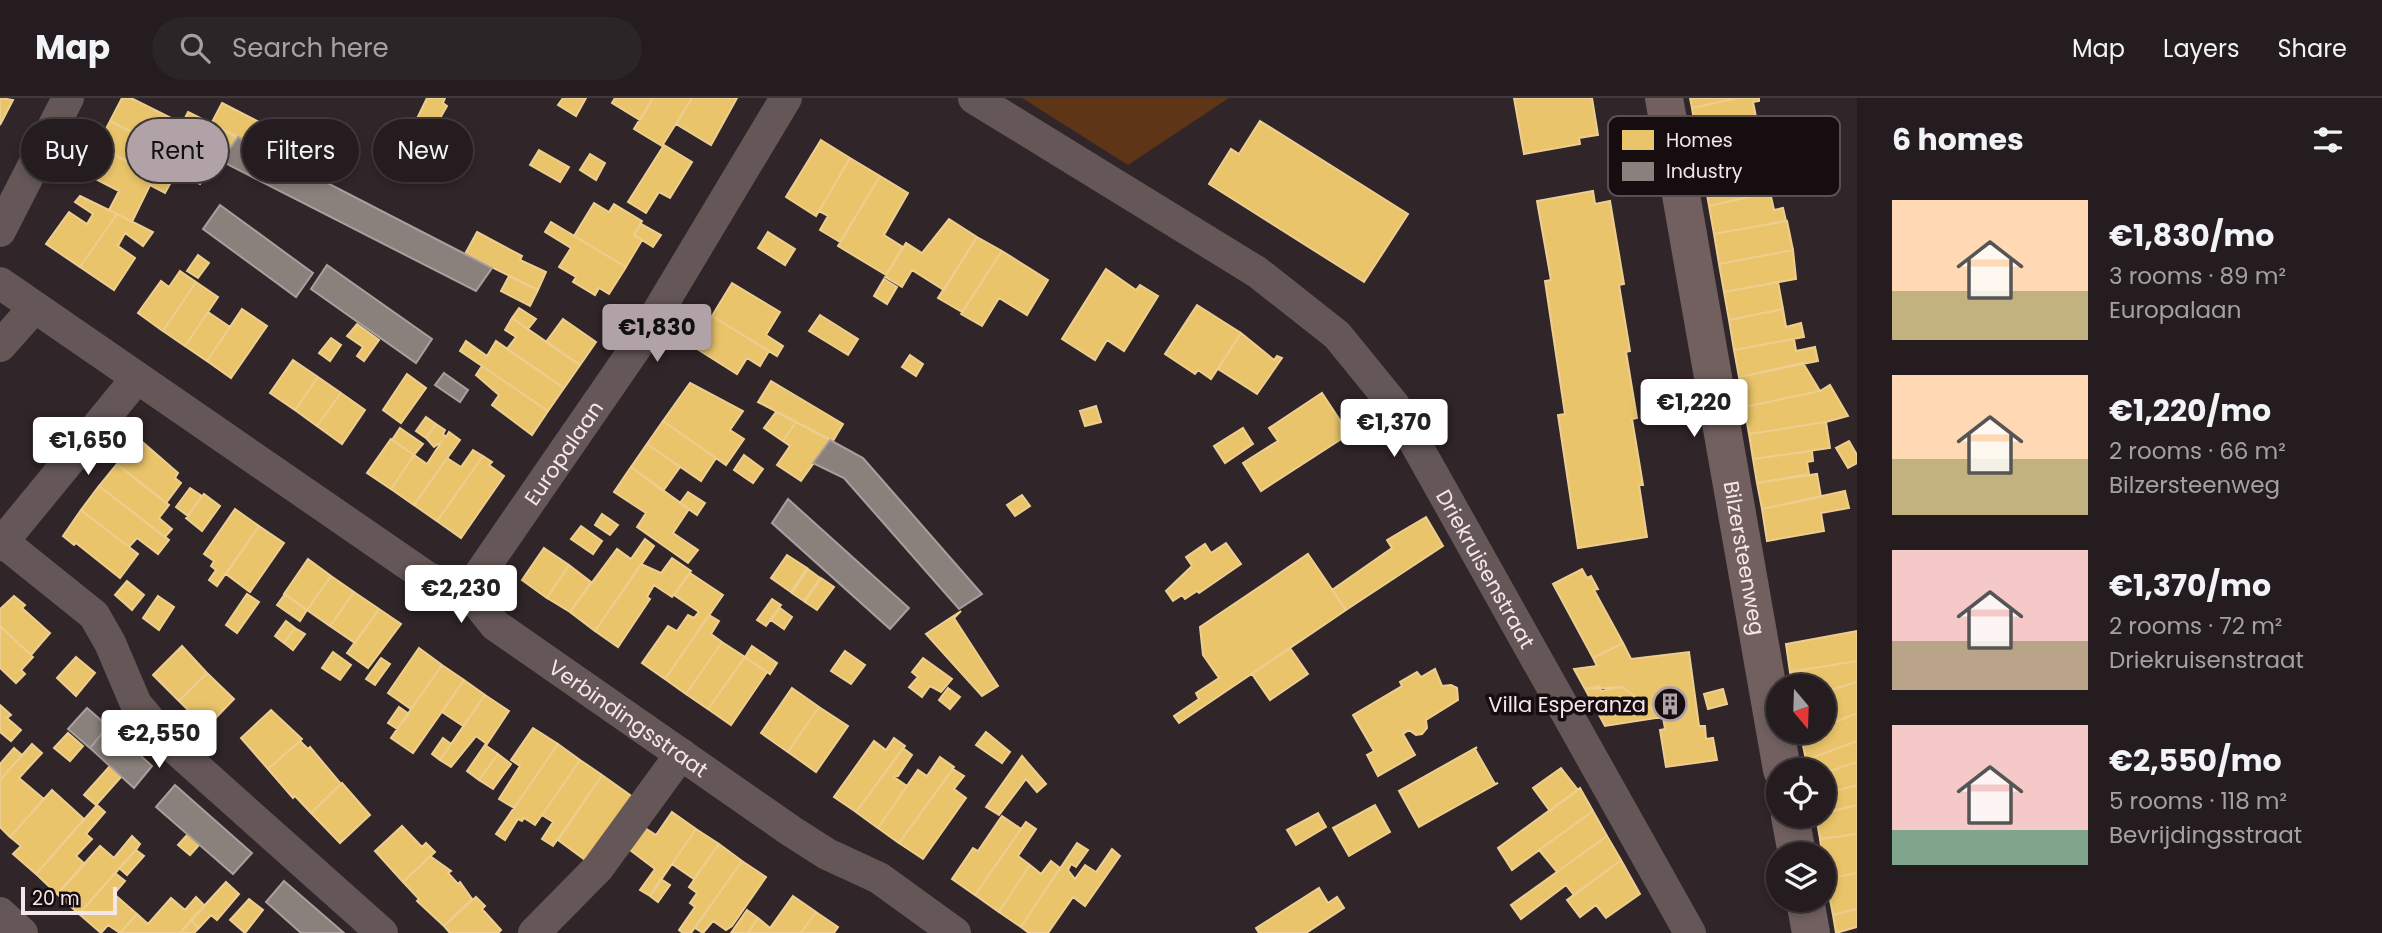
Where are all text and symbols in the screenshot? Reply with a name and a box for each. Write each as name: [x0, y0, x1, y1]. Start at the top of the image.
search box: [152, 17, 642, 80]
text: Map: [35, 24, 110, 71]
icon: search: [176, 29, 214, 67]
text: Search here: [232, 30, 389, 66]
text: Map: [2072, 32, 2125, 65]
text: Layers: [2163, 32, 2239, 65]
text: Share: [2277, 32, 2347, 65]
legend: [1608, 116, 1840, 196]
text: 6 homes: [1892, 118, 2024, 161]
chip: Buy: [21, 119, 113, 182]
chip: Rent: [127, 119, 228, 182]
chip: Filters: [242, 119, 359, 182]
chip: New: [373, 119, 473, 182]
icon: filters: [2309, 121, 2347, 159]
text: Homes: [1666, 127, 1733, 154]
text: Industry: [1666, 158, 1743, 185]
text: €1,830/mo: [2109, 214, 2274, 257]
icon: home: [1948, 228, 2032, 312]
text: 3 rooms · 89 m²: [2109, 260, 2286, 292]
text: Europalaan: [2109, 294, 2241, 326]
pin: €1,830: [600, 304, 714, 364]
text: €1,830: [618, 311, 696, 343]
pin: €1,220: [1637, 380, 1751, 439]
text: €1,220: [1657, 386, 1731, 418]
text: €1,220/mo: [2109, 389, 2271, 432]
street label: Europalaan: [517, 395, 610, 511]
pin: €1,370: [1337, 400, 1451, 459]
icon: home: [1948, 403, 2032, 487]
text: €1,370: [1357, 406, 1431, 438]
pin: €1,650: [31, 418, 145, 477]
text: €1,650: [49, 424, 127, 456]
text: 2 rooms · 66 m²: [2109, 435, 2286, 467]
text: Bilzersteenweg: [2109, 469, 2280, 501]
street label: Bilzersteenweg: [1717, 478, 1773, 637]
street label: Driekruisenstraat: [1430, 484, 1542, 654]
text: €1,370/mo: [2109, 564, 2271, 607]
pin: €2,230: [404, 566, 518, 625]
text: €2,230: [421, 572, 501, 604]
icon: home: [1948, 578, 2032, 662]
text: 2 rooms · 72 m²: [2109, 610, 2282, 642]
text: Driekruisenstraat: [2109, 644, 2304, 676]
street label: Verbindingsstraat: [543, 652, 714, 784]
north arrow: [1766, 674, 1836, 744]
map controls: [1766, 674, 1836, 912]
building icon: Villa Esperanza: [1651, 685, 1689, 723]
place label: Villa Esperanza: [1488, 690, 1646, 719]
pin: €2,550: [102, 710, 216, 770]
text: €2,550: [118, 717, 200, 749]
text: €2,550/mo: [2109, 739, 2282, 782]
icon: home: [1948, 753, 2032, 837]
button: locate: [1766, 758, 1836, 828]
text: 5 rooms · 118 m²: [2109, 785, 2287, 817]
text: Bevrijdingsstraat: [2109, 819, 2302, 851]
button: layers: [1766, 842, 1836, 912]
scale bar: [21, 884, 117, 916]
text: 20 m: [32, 885, 80, 912]

